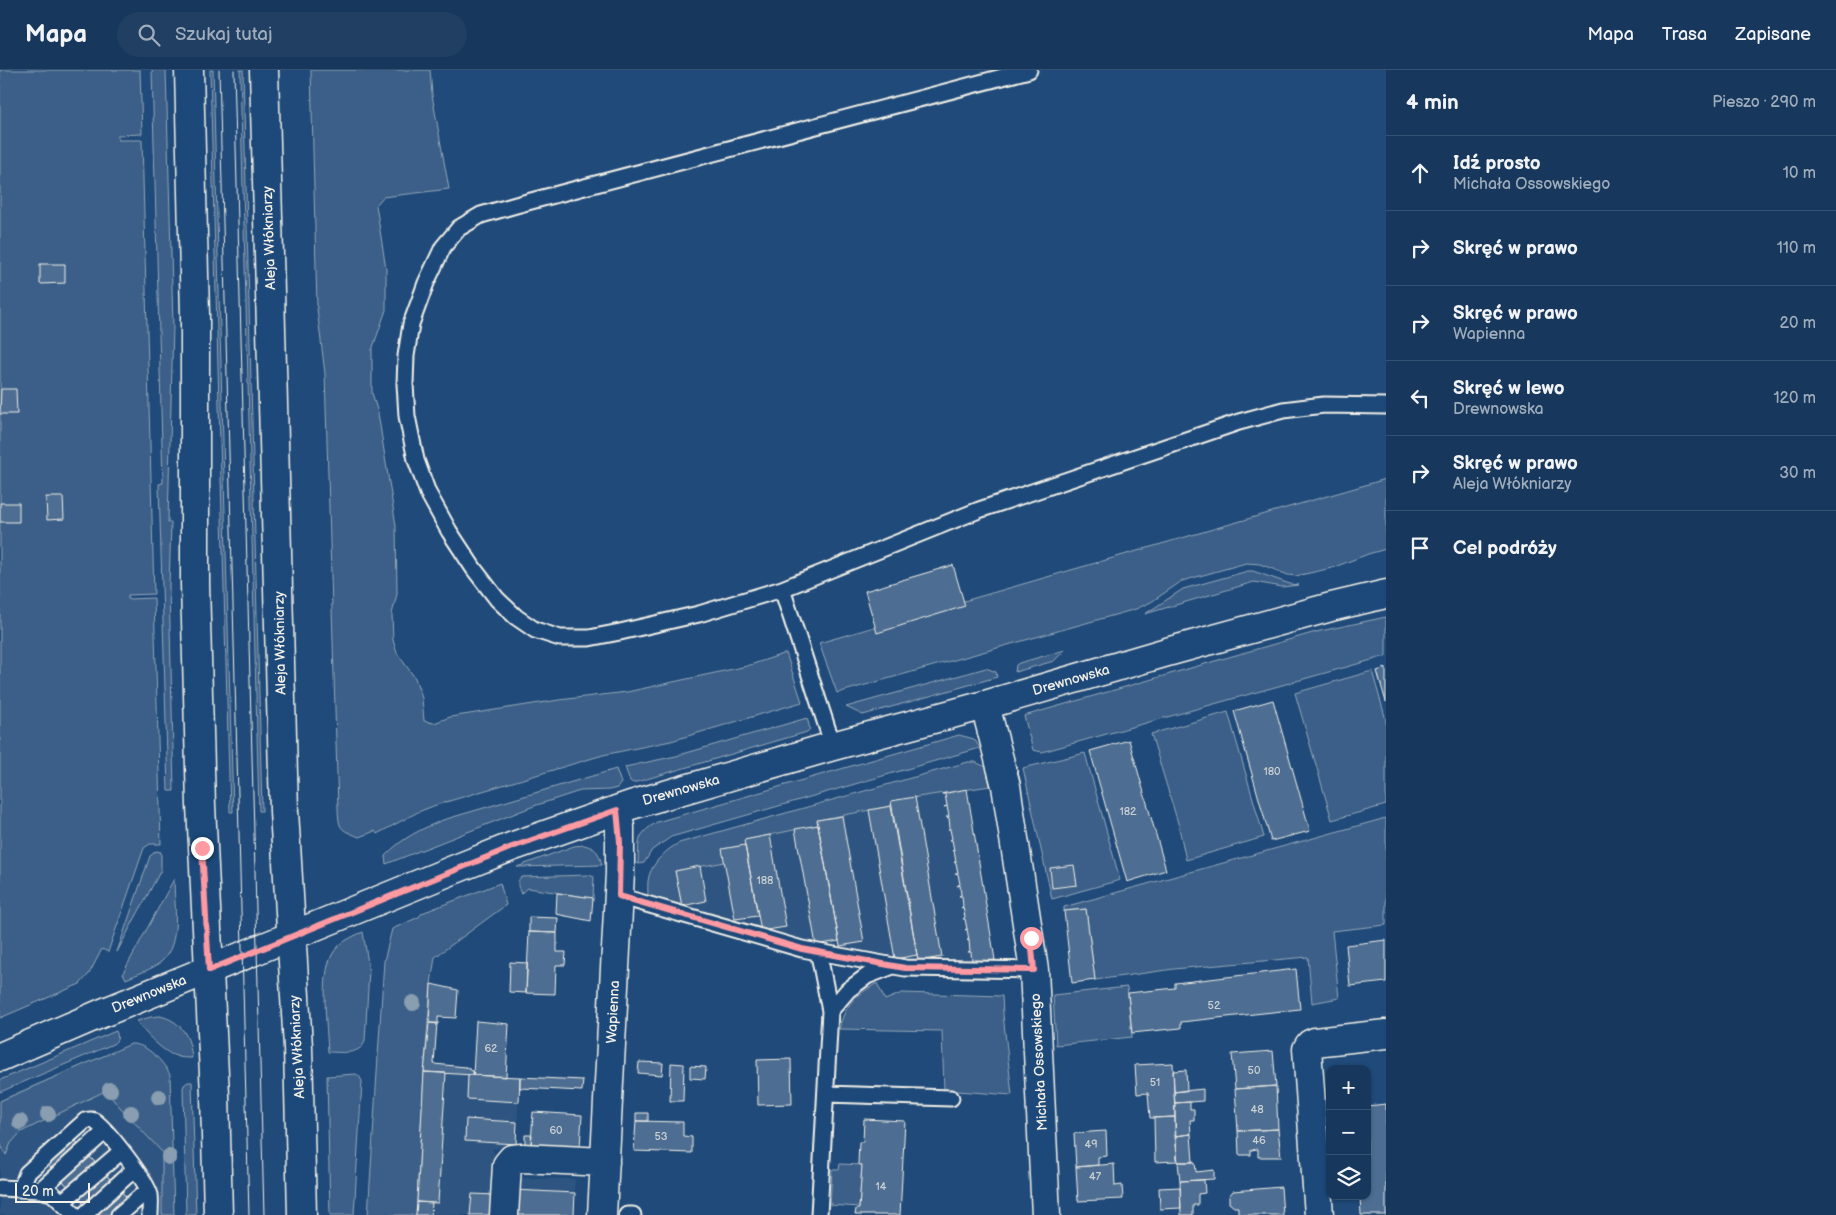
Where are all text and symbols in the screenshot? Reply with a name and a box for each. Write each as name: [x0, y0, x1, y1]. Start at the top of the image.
search box: [117, 12, 467, 57]
text: Mapa: [25, 20, 87, 49]
icon: search: [135, 21, 163, 49]
text: Szukaj tutaj: [175, 23, 272, 46]
text: Mapa: [1587, 24, 1634, 45]
text: Trasa: [1662, 24, 1707, 45]
text: Zapisane: [1735, 24, 1811, 45]
text: 4 min: [1406, 90, 1459, 115]
text: Pieszo · 290 m: [1712, 93, 1816, 112]
text: Idź prosto: [1453, 152, 1541, 175]
icon: ahead: [1406, 159, 1434, 187]
text: 10 m: [1783, 164, 1816, 183]
text: Michała Ossowskiego: [1453, 175, 1610, 194]
street label: Aleja Włókniarzy: [259, 185, 279, 290]
icon: right: [1406, 234, 1434, 262]
text: Skręć w prawo: [1453, 237, 1578, 260]
text: 110 m: [1777, 239, 1816, 258]
text: Skręć w prawo: [1453, 302, 1578, 325]
icon: right: [1406, 309, 1434, 337]
text: 20 m: [1780, 314, 1816, 333]
text: Wapienna: [1453, 325, 1525, 344]
text: Skręć w lewo: [1453, 377, 1565, 400]
icon: left: [1406, 384, 1434, 412]
text: 120 m: [1773, 389, 1816, 408]
text: Drewnowska: [1453, 400, 1544, 419]
text: Skręć w prawo: [1453, 452, 1578, 475]
icon: right: [1406, 459, 1434, 487]
text: 30 m: [1779, 464, 1816, 483]
text: Aleja Włókniarzy: [1453, 475, 1571, 494]
icon: arrive: [1406, 534, 1434, 562]
text: Cel podróży: [1453, 537, 1557, 560]
street label: Aleja Włókniarzy: [271, 590, 289, 695]
street label: Drewnowska: [1031, 661, 1112, 699]
house number: 180: [1263, 765, 1281, 778]
street label: Drewnowska: [641, 771, 722, 809]
house number: 182: [1119, 805, 1137, 818]
route end: [191, 837, 214, 860]
house number: 188: [756, 874, 774, 887]
route start: [1020, 927, 1043, 950]
street label: Drewnowska: [109, 971, 189, 1017]
street label: Wapienna: [603, 980, 623, 1044]
street label: Michała Ossowskiego: [1027, 993, 1051, 1131]
street label: Aleja Włókniarzy: [286, 994, 308, 1099]
house number: 52: [1208, 999, 1221, 1012]
house number: 62: [484, 1042, 498, 1055]
house number: 50: [1248, 1064, 1261, 1077]
map controls: [1326, 1065, 1371, 1200]
button: +: [1326, 1065, 1371, 1110]
house number: 51: [1150, 1076, 1160, 1089]
house number: 48: [1250, 1103, 1264, 1116]
button: −: [1326, 1110, 1371, 1155]
house number: 60: [549, 1124, 563, 1137]
house number: 53: [654, 1130, 668, 1143]
house number: 46: [1252, 1134, 1266, 1147]
house number: 49: [1084, 1138, 1098, 1151]
button: layers: [1326, 1155, 1371, 1200]
house number: 47: [1089, 1170, 1102, 1183]
scale bar: [15, 1180, 90, 1203]
house number: 14: [876, 1180, 887, 1193]
text: 20 m: [22, 1183, 54, 1200]

